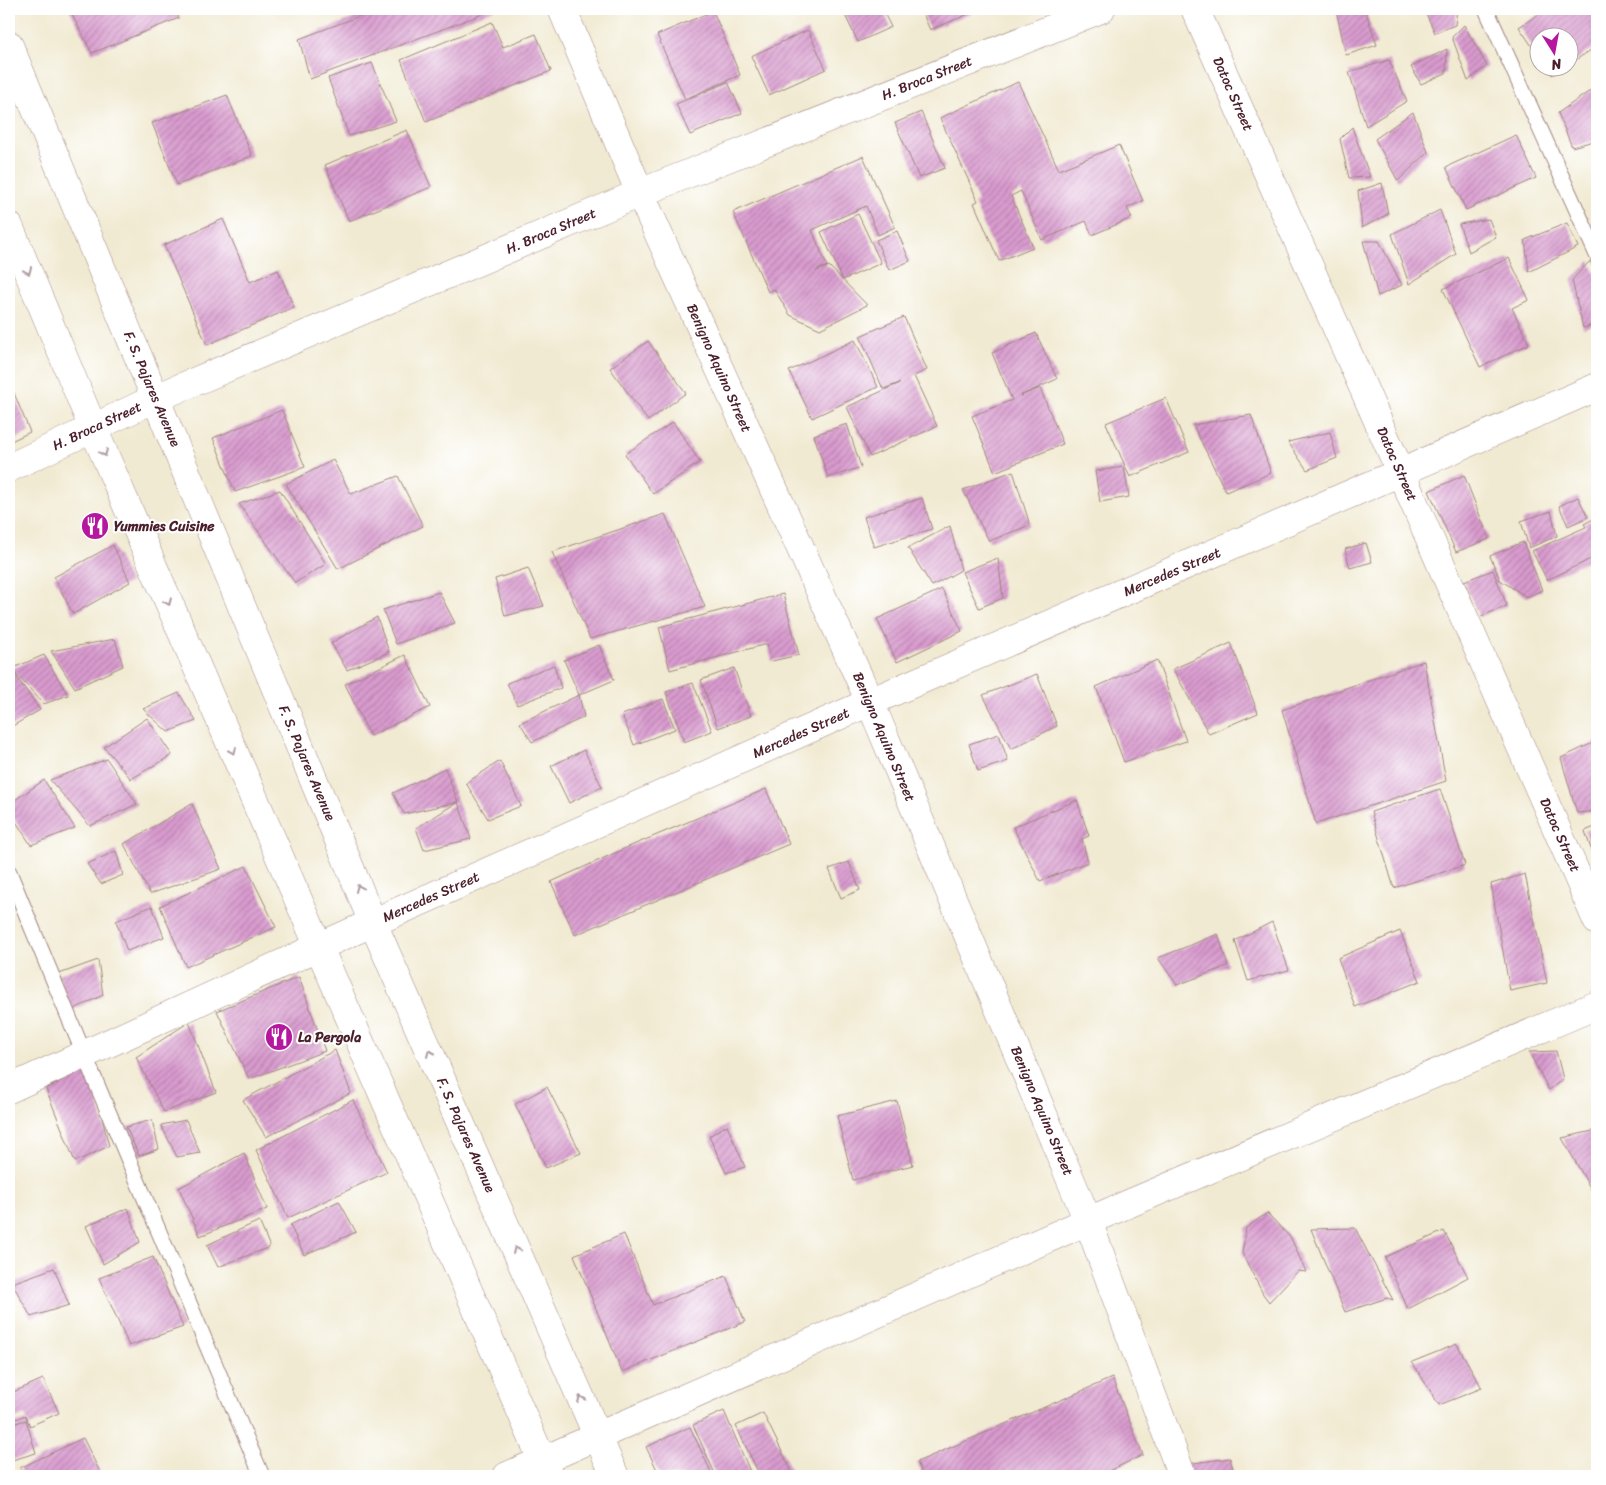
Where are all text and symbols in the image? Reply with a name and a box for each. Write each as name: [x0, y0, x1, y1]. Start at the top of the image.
north arrow: [1528, 28, 1578, 78]
street label: H. Broca Street: [878, 48, 976, 108]
text: N: [1549, 51, 1565, 78]
street label: Datoc Street: [1205, 53, 1261, 135]
street label: H. Broca Street: [502, 201, 600, 261]
one-way arrow: [21, 266, 32, 275]
street label: Benigno Aquino Street: [679, 299, 759, 437]
street label: F. S. Pajares Avenue: [116, 327, 188, 451]
street label: H. Broca Street: [48, 394, 146, 458]
street label: Datoc Street: [1369, 423, 1425, 505]
one-way arrow: [98, 448, 108, 457]
restaurant icon: Yummies Cuisine: [80, 511, 110, 541]
place label: Yummies Cuisine: [114, 514, 215, 539]
street label: Mercedes Street: [1119, 540, 1225, 604]
one-way arrow: [162, 597, 173, 606]
street label: Benigno Aquino Street: [845, 668, 923, 806]
street label: Mercedes Street: [748, 700, 854, 766]
street label: F. S. Pajares Avenue: [271, 701, 343, 825]
one-way arrow: [226, 746, 237, 755]
street label: Datoc Street: [1532, 794, 1588, 876]
street label: Mercedes Street: [378, 864, 484, 930]
one-way arrow: [355, 884, 365, 893]
restaurant icon: La Pergola: [264, 1022, 294, 1052]
place label: La Pergola: [298, 1025, 361, 1050]
street label: Benigno Aquino Street: [1003, 1042, 1081, 1180]
one-way arrow: [426, 1049, 437, 1058]
street label: F. S. Pajares Avenue: [429, 1073, 503, 1197]
one-way arrow: [512, 1246, 523, 1255]
one-way arrow: [577, 1395, 588, 1404]

